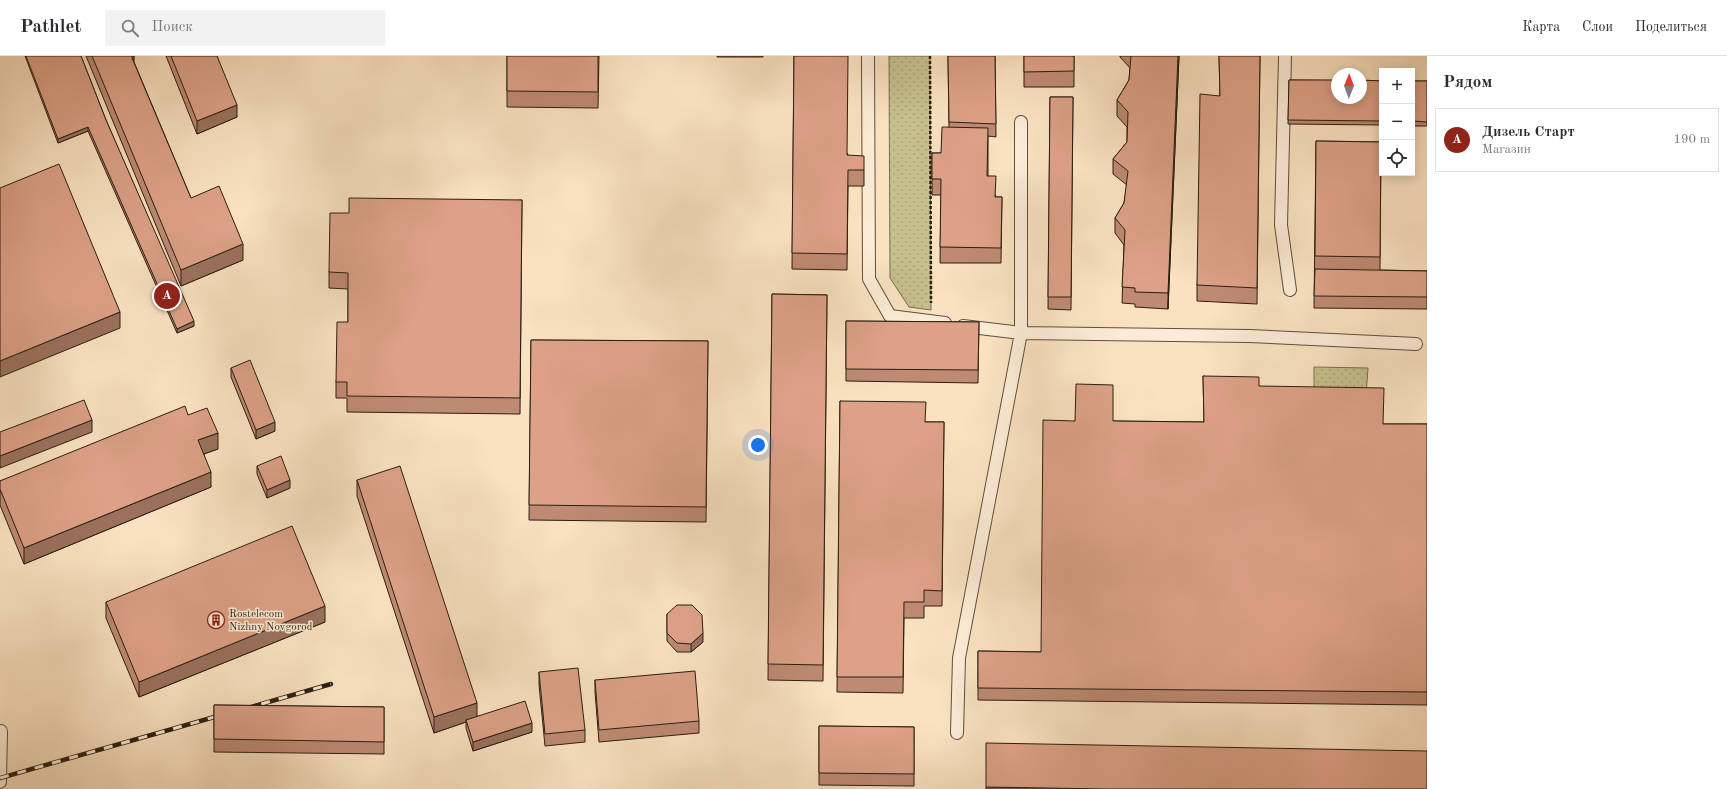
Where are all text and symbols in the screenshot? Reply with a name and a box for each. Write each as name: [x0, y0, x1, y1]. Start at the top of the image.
search box: [105, 10, 385, 46]
icon: search: [119, 17, 141, 39]
text: Pathlet: [20, 18, 81, 37]
text: Поиск: [151, 20, 193, 35]
text: Карта: [1522, 20, 1560, 34]
text: Слои: [1582, 20, 1613, 34]
text: Поделиться: [1635, 20, 1707, 34]
north arrow: [1331, 68, 1367, 104]
map controls: [1379, 68, 1415, 176]
button: +: [1379, 68, 1415, 104]
text: Рядом: [1443, 74, 1492, 91]
button: −: [1379, 104, 1415, 140]
text: Дизель Старт: [1482, 125, 1575, 140]
text: A: [1452, 133, 1462, 146]
text: 190 m: [1673, 133, 1710, 146]
button: locate: [1379, 140, 1415, 176]
text: Магазин: [1482, 143, 1531, 156]
pin: A: [154, 281, 180, 311]
your location: [748, 435, 768, 455]
place label: Rostelecom Nizhny Novgorod: [229, 609, 313, 633]
building icon: Rostelecom Nizhny Novgorod: [206, 610, 226, 630]

